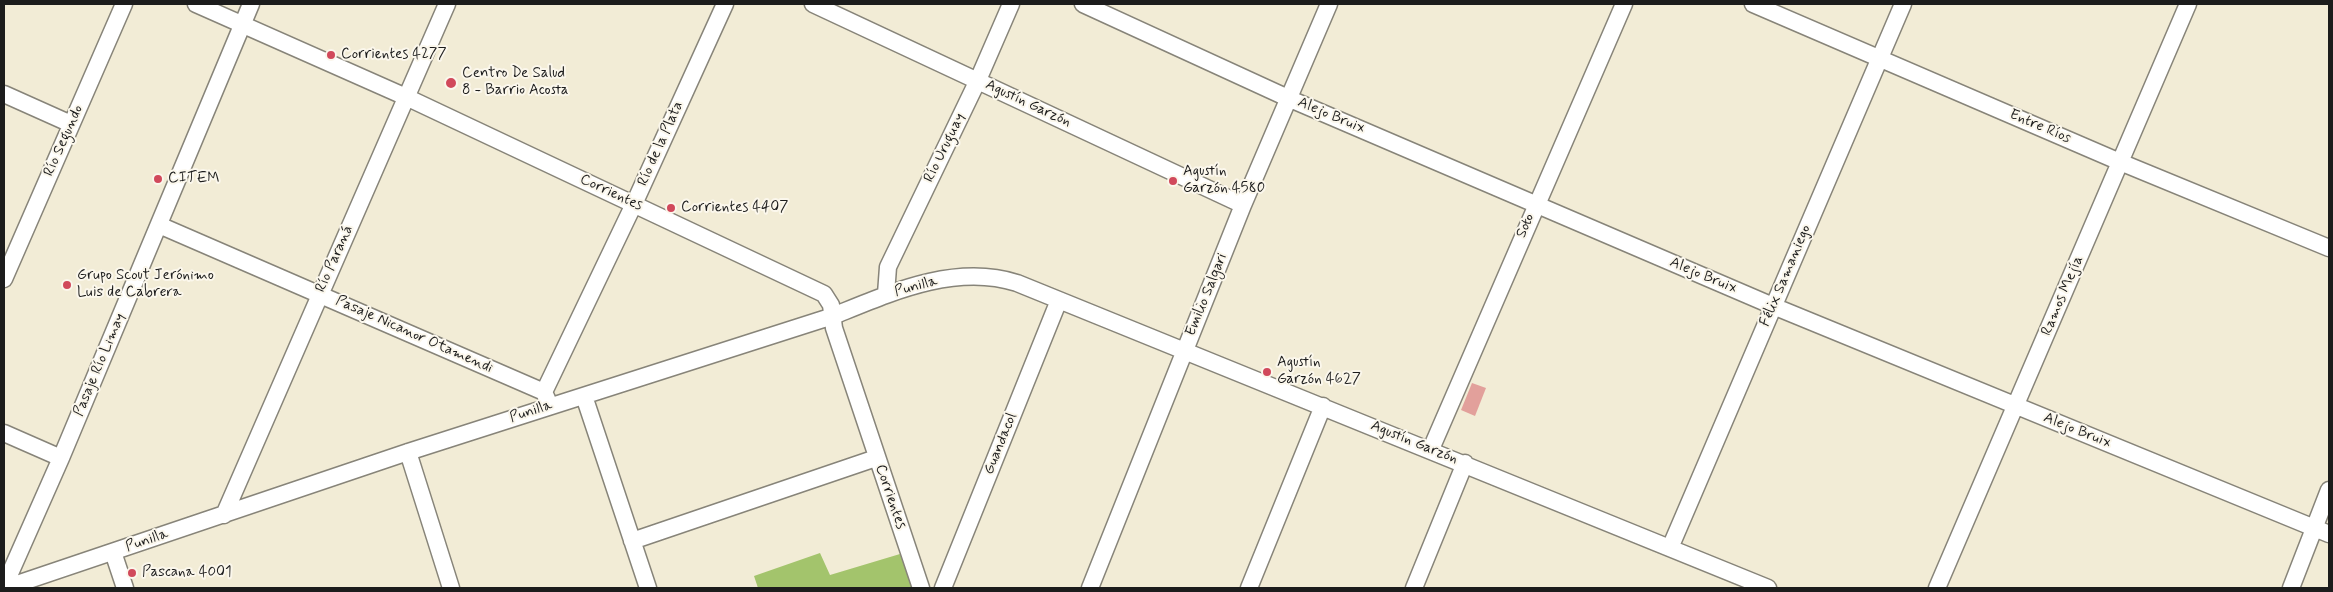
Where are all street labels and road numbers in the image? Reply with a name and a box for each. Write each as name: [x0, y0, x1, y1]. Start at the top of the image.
street label: Agustín Garzón: [982, 76, 1074, 132]
street label: Alejo Bruix: [1295, 94, 1367, 138]
street label: Río de la Plata: [634, 99, 688, 189]
street label: Río Segundo: [40, 103, 88, 179]
street label: Entre Ríos: [2007, 106, 2073, 148]
street label: Río Uruguay: [921, 111, 969, 185]
street label: Corrientes: [577, 171, 645, 215]
street label: Soto: [1513, 211, 1539, 241]
street label: Félix Samaniego: [1756, 222, 1816, 330]
street label: Río Paraná: [312, 223, 358, 295]
street label: Emilio Salgari: [1182, 251, 1232, 339]
street label: Ramos Mejía: [2038, 253, 2088, 339]
street label: Alejo Bruix: [1667, 254, 1739, 298]
street label: Punilla: [893, 273, 939, 301]
street label: Pasaje Nicanor Otamendi: [333, 292, 495, 378]
street label: Pasaje Río Limay: [70, 311, 130, 419]
street label: Punilla: [507, 397, 555, 427]
street label: Alejo Bruix: [2041, 409, 2113, 453]
street label: Guandacol: [980, 411, 1022, 477]
street label: Agustín Garzón: [1368, 417, 1460, 469]
street label: Corrientes: [871, 462, 909, 532]
street label: Punilla: [123, 525, 171, 557]

